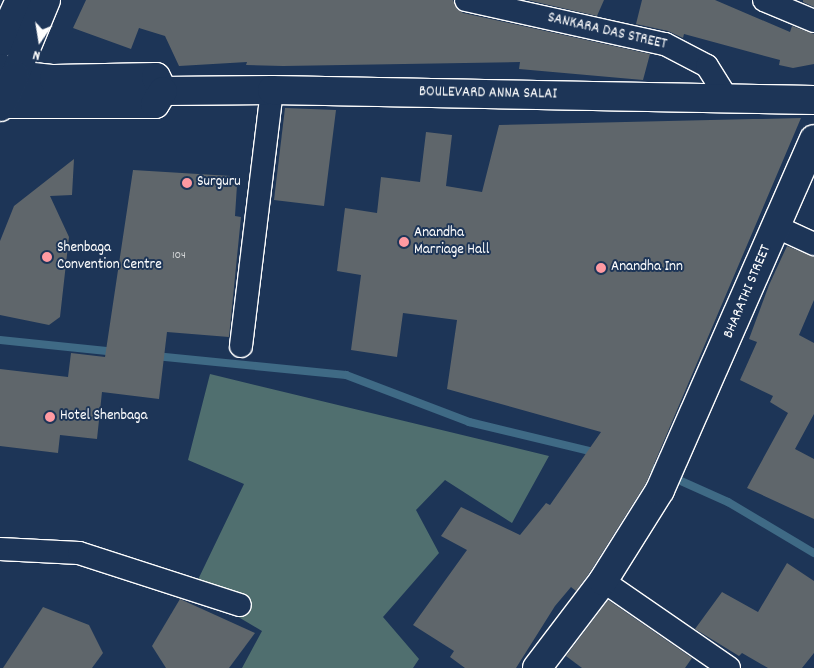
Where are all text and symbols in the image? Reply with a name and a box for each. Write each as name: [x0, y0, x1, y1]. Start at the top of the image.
street label: SANKARA DAS STREET: [546, 10, 668, 54]
north arrow: [15, 15, 65, 65]
text: N: [31, 44, 42, 65]
street label: BOULEVARD ANNA SALAI: [419, 84, 557, 104]
place label: Surguru: [197, 174, 241, 192]
marker: Surguru: [181, 177, 193, 189]
place label: Anandha Marriage Hall: [414, 224, 489, 259]
marker: Anandha Marriage Hall: [398, 236, 410, 248]
place label: Shenbaga Convention Centre: [57, 239, 162, 274]
street label: BHARATHI STREET: [720, 243, 776, 341]
house number: 104: [172, 249, 186, 263]
marker: Shenbaga Convention Centre: [41, 251, 53, 263]
place label: Anandha Inn: [611, 259, 683, 277]
marker: Anandha Inn: [595, 262, 607, 274]
place label: Hotel Shenbaga: [60, 408, 148, 426]
marker: Hotel Shenbaga: [44, 411, 56, 423]

